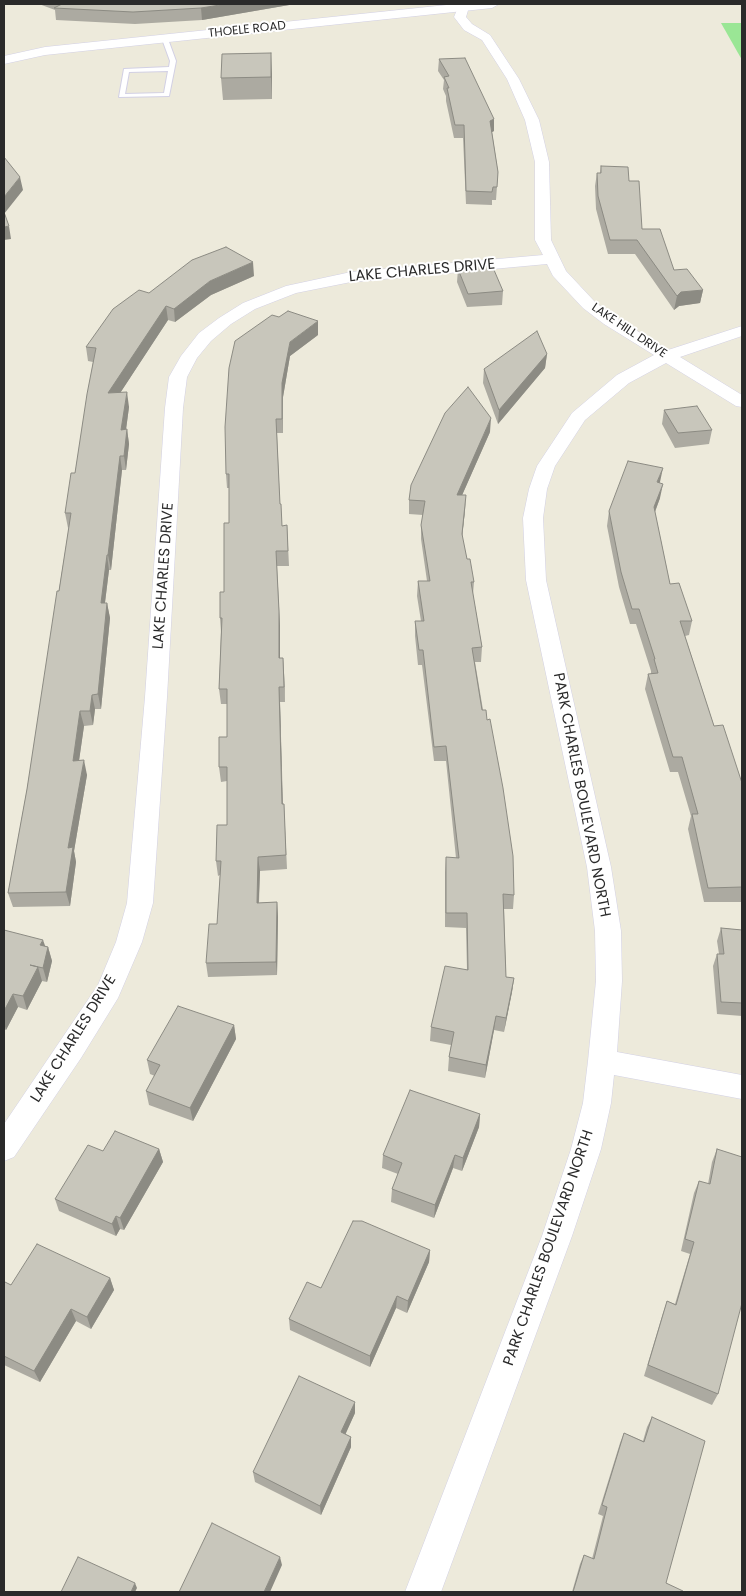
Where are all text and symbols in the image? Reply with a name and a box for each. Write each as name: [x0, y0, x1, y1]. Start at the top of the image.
street label: THOELE ROAD: [207, 19, 287, 41]
street label: LAKE CHARLES DRIVE: [348, 256, 496, 286]
street label: LAKE HILL DRIVE: [589, 301, 669, 361]
street label: LAKE CHARLES DRIVE: [150, 502, 178, 650]
street label: PARK CHARLES BOULEVARD NORTH: [548, 671, 614, 919]
street label: LAKE CHARLES DRIVE: [27, 972, 121, 1106]
street label: PARK CHARLES BOULEVARD NORTH: [500, 1128, 598, 1368]

